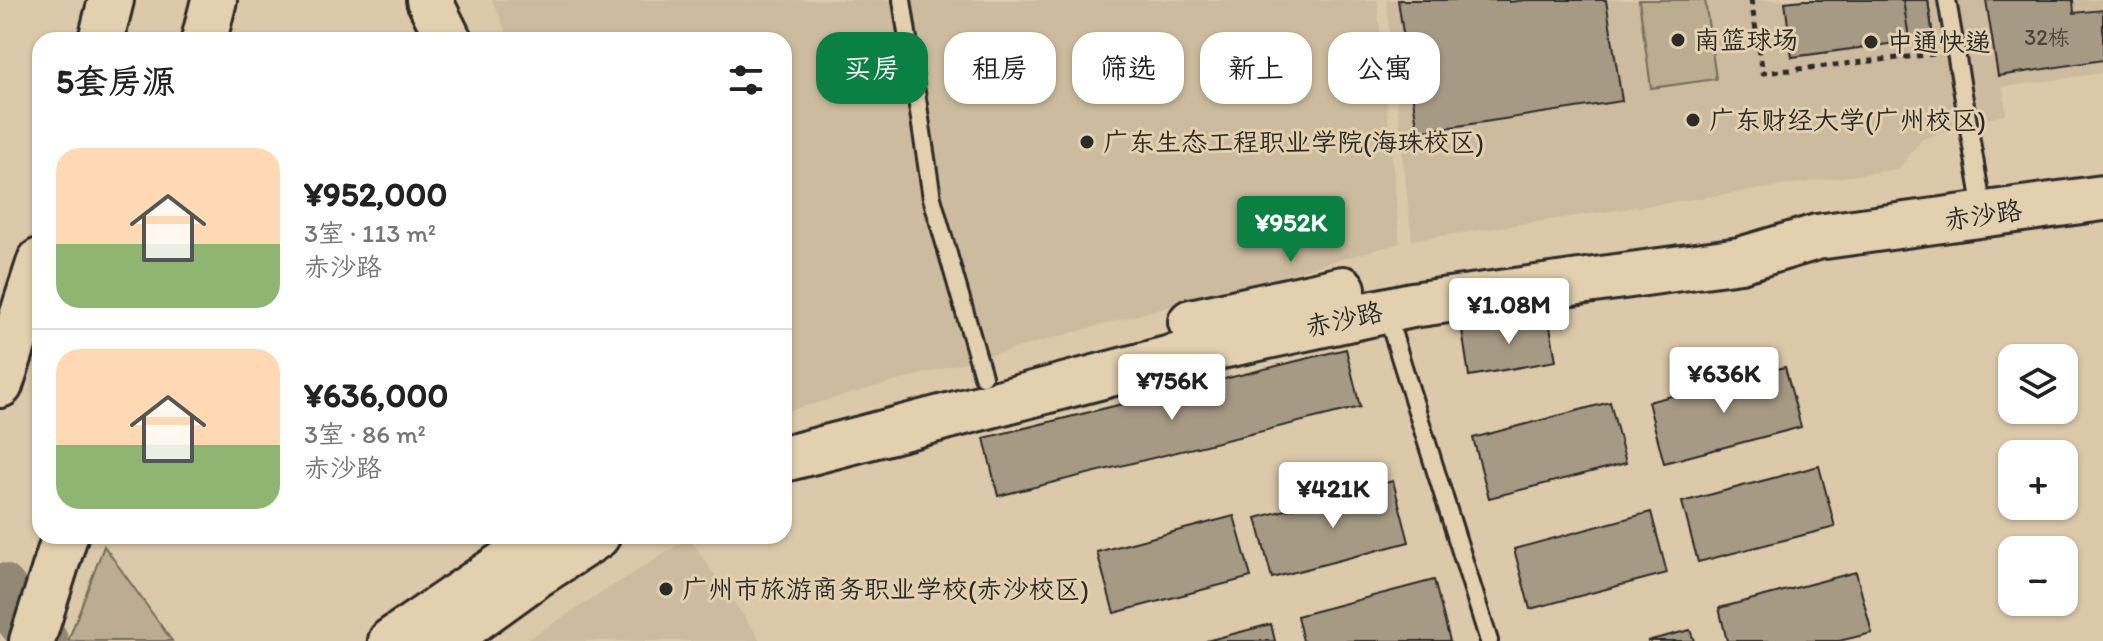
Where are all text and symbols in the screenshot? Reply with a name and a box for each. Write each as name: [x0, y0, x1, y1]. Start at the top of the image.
place label: 南篮球场: [1694, 24, 1798, 56]
house number: 32栋: [2024, 24, 2070, 51]
place label: 中通快递: [1887, 26, 1991, 58]
marker: 南篮球场: [1669, 31, 1687, 49]
chip: 买房: [816, 32, 928, 104]
chip: 租房: [944, 32, 1056, 104]
chip: 筛选: [1072, 32, 1184, 104]
chip: 新上: [1200, 32, 1312, 104]
chip: 公寓: [1328, 32, 1440, 104]
marker: 中通快递: [1862, 33, 1880, 51]
icon: filters: [724, 58, 768, 102]
text: 5套房源: [56, 61, 176, 102]
place label: 广东财经大学(广州校区): [1709, 104, 1986, 136]
marker: 广东财经大学(广州校区): [1684, 111, 1702, 129]
place label: 广东生态工程职业学院(海珠校区): [1103, 126, 1484, 158]
marker: 广东生态工程职业学院(海珠校区): [1078, 133, 1096, 151]
text: ¥952,000: [304, 174, 447, 215]
icon: home: [120, 180, 216, 276]
street label: 赤沙路: [1942, 194, 2024, 236]
pin: ¥952K: [1235, 196, 1347, 264]
text: ¥952K: [1255, 206, 1327, 238]
text: 3室 · 113 m²: [304, 217, 436, 249]
text: 赤沙路: [304, 251, 382, 283]
pin: ¥1.08M: [1444, 278, 1574, 346]
text: ¥1.08M: [1467, 288, 1551, 320]
street label: 赤沙路: [1303, 295, 1385, 343]
map controls: [1998, 344, 2078, 616]
button: layers: [1998, 344, 2078, 424]
pin: ¥636K: [1668, 347, 1780, 415]
pin: ¥756K: [1116, 354, 1228, 422]
text: ¥636K: [1688, 357, 1760, 389]
text: ¥756K: [1136, 364, 1208, 396]
text: ¥636,000: [304, 375, 448, 416]
icon: home: [120, 381, 216, 477]
text: 3室 · 86 m²: [304, 418, 426, 450]
button: +: [1998, 440, 2078, 520]
text: 赤沙路: [304, 452, 382, 484]
pin: ¥421K: [1277, 462, 1389, 530]
text: ¥421K: [1297, 472, 1369, 504]
button: −: [1998, 536, 2078, 616]
place label: 广州市旅游商务职业学校(赤沙校区): [682, 573, 1089, 605]
marker: 广州市旅游商务职业学校(赤沙校区): [657, 580, 675, 598]

